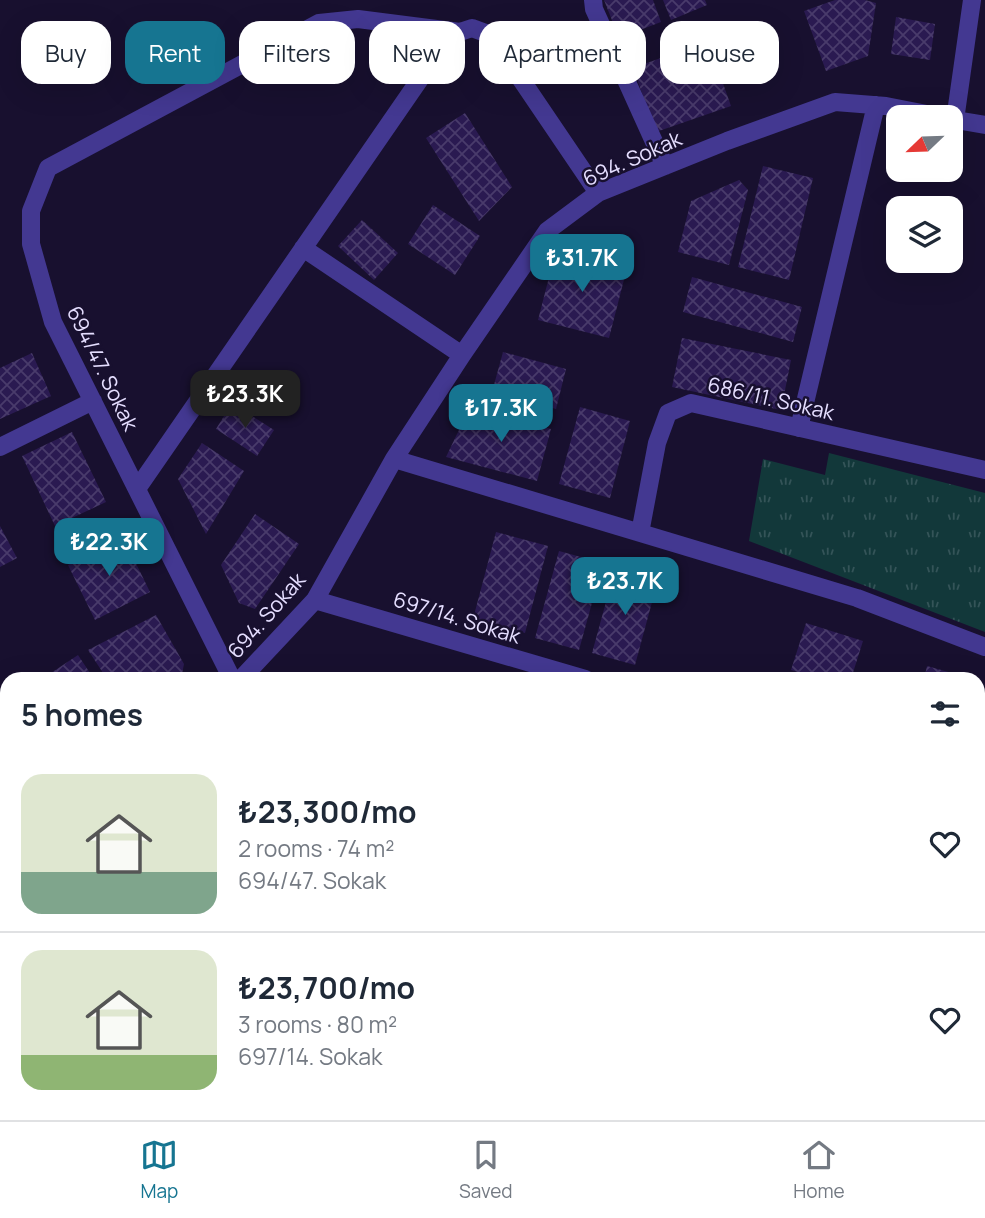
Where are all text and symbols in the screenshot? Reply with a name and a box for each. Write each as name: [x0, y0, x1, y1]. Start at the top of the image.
chip: Buy: [21, 21, 111, 84]
chip: Rent: [125, 21, 225, 84]
chip: Filters: [239, 21, 355, 84]
chip: New: [369, 21, 465, 84]
chip: Apartment: [479, 21, 646, 84]
chip: House: [660, 21, 779, 84]
north arrow: [886, 105, 962, 182]
map controls: [886, 105, 963, 273]
street label: 694. Sokak: [578, 124, 686, 192]
button: layers: [886, 196, 963, 273]
pin: ₺31.7K: [525, 234, 639, 294]
text: ₺31.7K: [546, 241, 618, 273]
street label: 694/47. Sokak: [61, 301, 145, 435]
pin: ₺23.3K: [188, 370, 302, 430]
street label: 686/11. Sokak: [705, 370, 838, 426]
text: ₺23.3K: [206, 377, 284, 409]
pin: ₺17.3K: [444, 384, 558, 444]
text: ₺17.3K: [465, 391, 537, 423]
pin: ₺22.3K: [52, 518, 166, 578]
text: ₺22.3K: [70, 525, 148, 557]
pin: ₺23.7K: [568, 558, 682, 617]
text: ₺23.7K: [587, 564, 663, 596]
street label: 694. Sokak: [221, 566, 311, 664]
street label: 697/14. Sokak: [390, 584, 525, 650]
text: 5 homes: [21, 694, 143, 735]
icon: filters: [926, 695, 964, 733]
text: ₺23,300/mo: [238, 791, 417, 832]
icon: home: [77, 802, 161, 886]
icon: heart: [926, 825, 964, 863]
text: 2 rooms · 74 m²: [238, 832, 394, 864]
text: 694/47. Sokak: [238, 864, 386, 896]
text: ₺23,700/mo: [238, 967, 415, 1008]
icon: home: [77, 978, 161, 1062]
icon: heart: [926, 1001, 964, 1039]
text: 3 rooms · 80 m²: [238, 1008, 397, 1040]
text: 697/14. Sokak: [238, 1040, 382, 1072]
tab: Map: [140, 1136, 178, 1204]
tab: Saved: [459, 1136, 513, 1204]
tab: Home: [793, 1136, 845, 1204]

